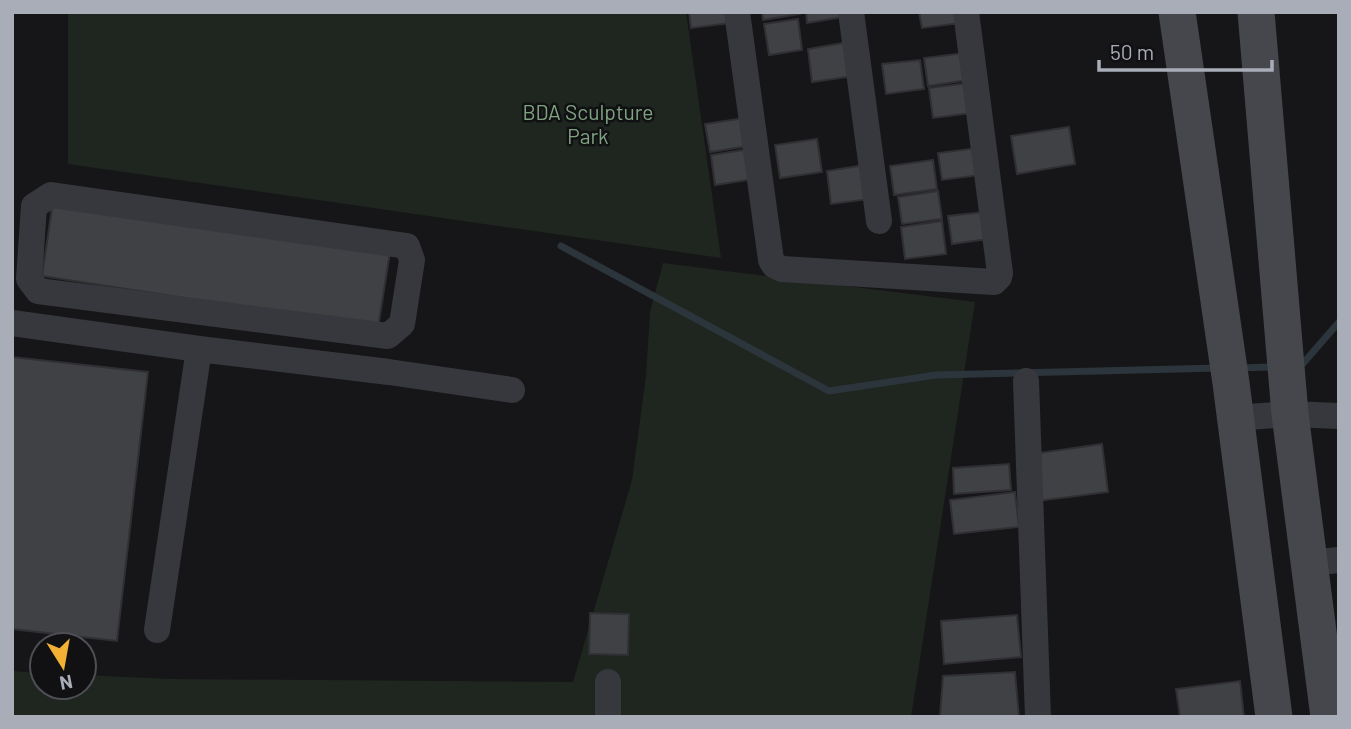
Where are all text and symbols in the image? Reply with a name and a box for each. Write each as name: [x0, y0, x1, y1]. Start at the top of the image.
scale bar: [1099, 28, 1272, 72]
text: 50 m: [1110, 39, 1154, 64]
park label: BDA Sculpture Park: [522, 99, 654, 148]
north arrow: [28, 631, 98, 701]
text: N: [58, 671, 75, 696]

